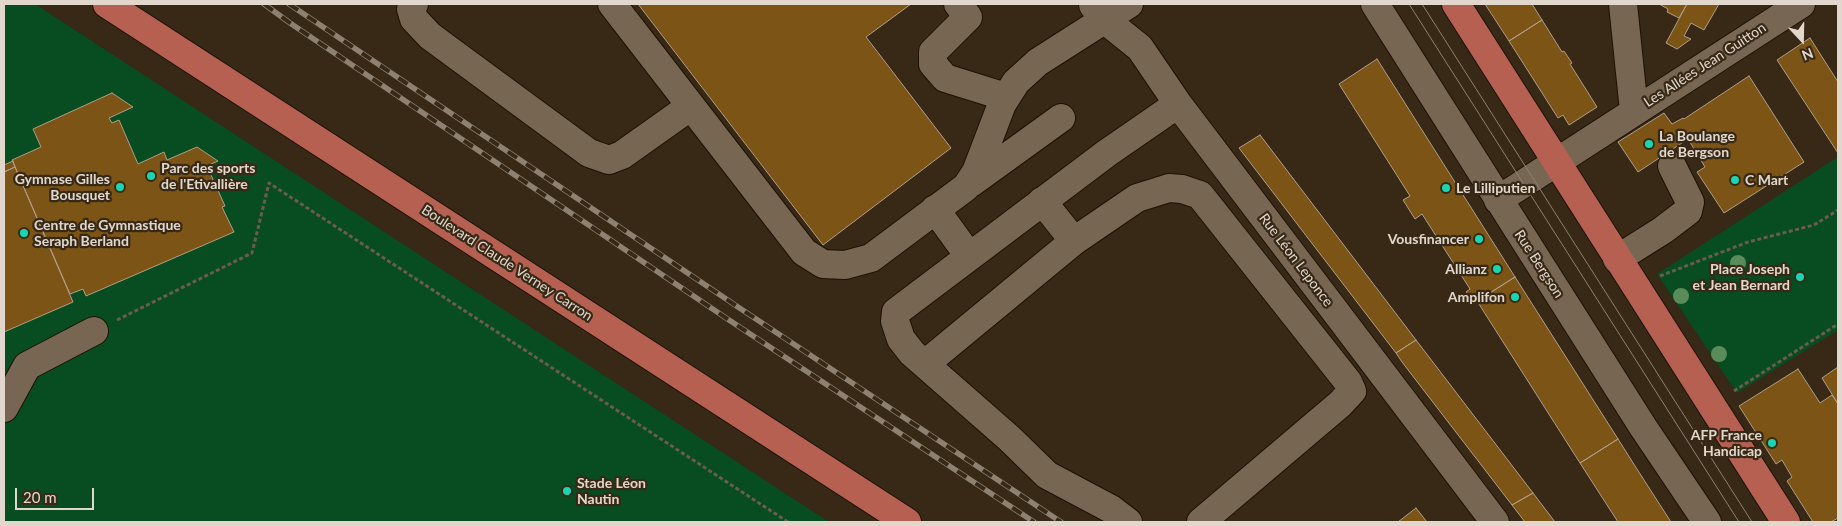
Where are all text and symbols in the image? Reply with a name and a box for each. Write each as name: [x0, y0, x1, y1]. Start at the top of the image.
north arrow: [1777, 15, 1827, 65]
street label: Les Allées Jean Guitton: [1641, 19, 1769, 111]
text: N: [1799, 45, 1816, 64]
place label: La Boulange de Bergson: [1659, 128, 1735, 160]
marker: La Boulange de Bergson: [1643, 138, 1655, 150]
place label: Parc des sports de l'Etivallière: [161, 160, 255, 192]
marker: Parc des sports de l'Etivallière: [145, 170, 157, 182]
place label: Gymnase Gilles Bousquet: [15, 171, 110, 203]
place label: C Mart: [1745, 172, 1788, 188]
marker: C Mart: [1729, 174, 1741, 186]
place label: Le Lilliputien: [1456, 180, 1535, 196]
marker: Gymnase Gilles Bousquet: [114, 181, 126, 193]
marker: Le Lilliputien: [1440, 182, 1452, 194]
street label: Boulevard Claude Verney Carron: [418, 201, 596, 325]
street label: Rue Léon Leponce: [1256, 210, 1336, 310]
place label: Centre de Gymnastique Seraph Berland: [34, 217, 181, 250]
marker: Centre de Gymnastique Seraph Berland: [18, 227, 30, 239]
street label: Rue Bergson: [1511, 227, 1567, 301]
place label: Vousfinancer: [1388, 231, 1469, 247]
marker: Vousfinancer: [1473, 233, 1485, 245]
place label: Allianz: [1445, 261, 1487, 277]
place label: Place Joseph et Jean Bernard: [1693, 261, 1790, 294]
marker: Allianz: [1491, 263, 1503, 275]
marker: Place Joseph et Jean Bernard: [1794, 271, 1806, 283]
place label: Amplifon: [1448, 289, 1505, 305]
marker: Amplifon: [1509, 291, 1521, 303]
place label: AFP France Handicap: [1691, 427, 1762, 460]
marker: AFP France Handicap: [1766, 437, 1778, 449]
place label: Stade Léon Nautin: [577, 475, 646, 508]
scale bar: [18, 478, 96, 510]
marker: Stade Léon Nautin: [561, 485, 573, 497]
text: 20 m: [23, 488, 57, 506]

